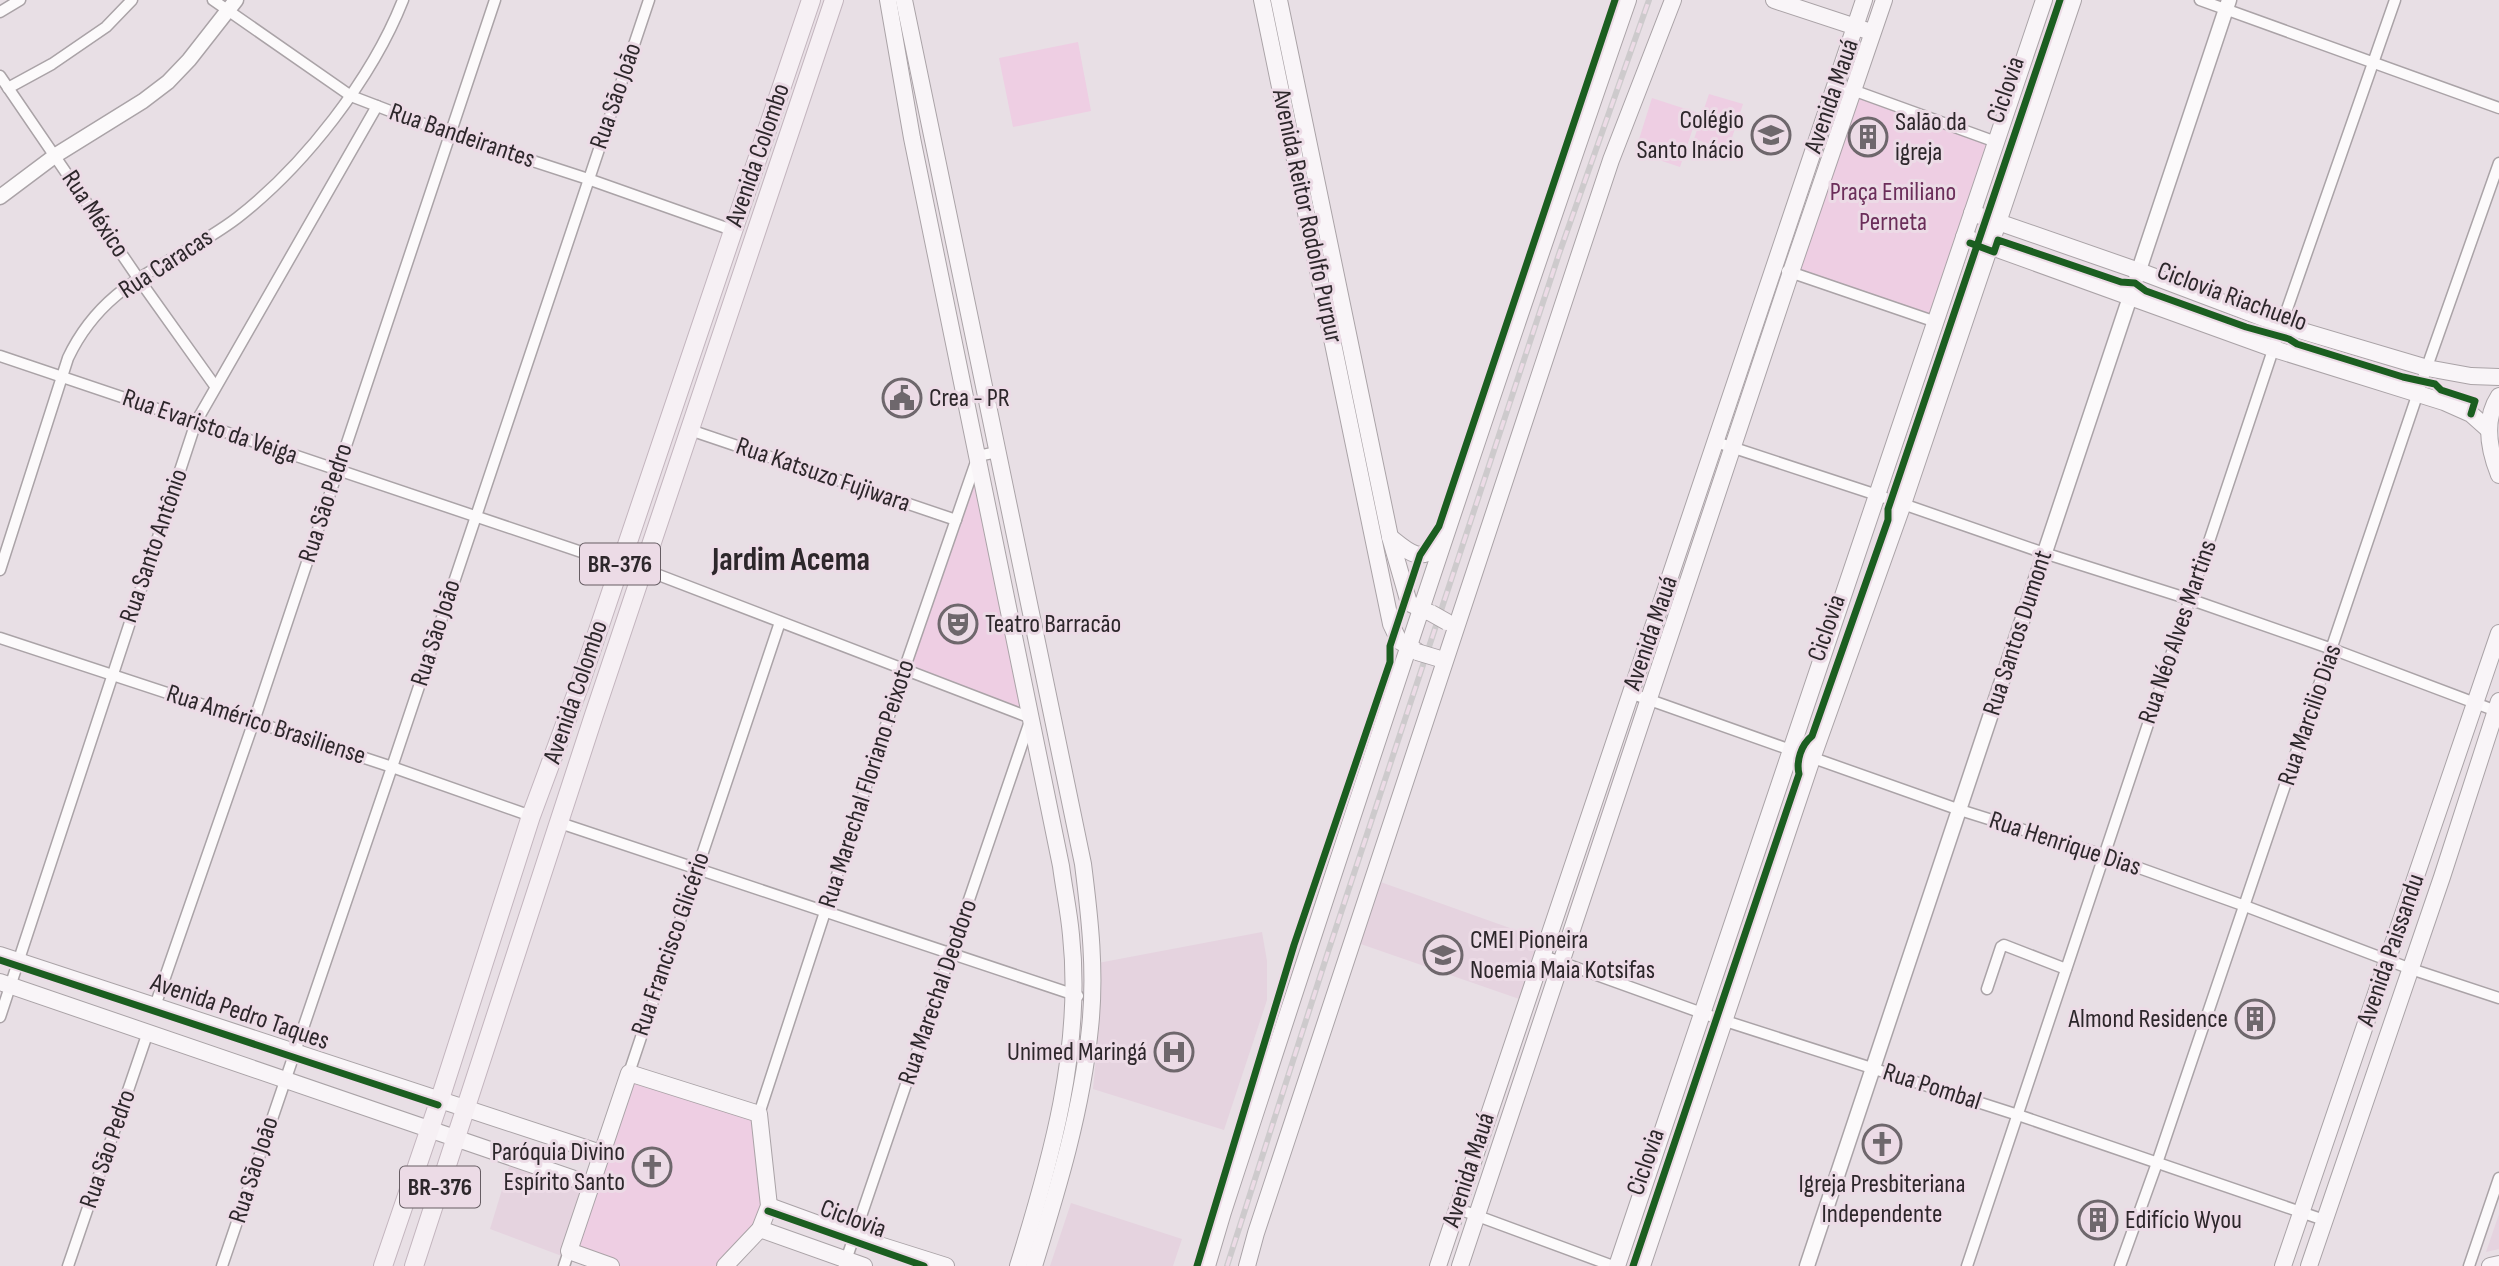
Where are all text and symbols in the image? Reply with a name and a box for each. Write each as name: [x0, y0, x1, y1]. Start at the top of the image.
street label: Avenida Mauá: [1798, 35, 1866, 158]
street label: Rua São João: [583, 39, 649, 153]
street label: Ciclovia: [1980, 53, 2032, 127]
street label: Avenida Colombo: [719, 79, 797, 231]
street label: Avenida Reitor Rodolfo Purpur: [1265, 85, 1349, 346]
street label: Rua Bandeirantes: [385, 97, 539, 175]
place label: Colégio Santo Inácio: [1636, 105, 1744, 166]
place label: Salão da igreja: [1895, 107, 1967, 168]
school or university icon: Colégio Santo Inácio: [1750, 114, 1792, 156]
building icon: Salão da igreja: [1847, 116, 1889, 158]
street label: Rua México: [55, 165, 135, 263]
park label: Praça Emiliano Perneta: [1830, 177, 1956, 238]
street label: Rua Caracas: [113, 222, 219, 306]
street label: Ciclovia Riachuelo: [2153, 255, 2311, 339]
public building icon: Crea - PR: [881, 377, 923, 419]
street label: Rua Evaristo da Veiga: [118, 383, 302, 471]
place label: Crea - PR: [929, 383, 1010, 414]
street label: Rua Katsuzo Fujiwara: [732, 431, 914, 519]
street label: Rua São Pedro: [292, 440, 360, 566]
street label: Rua Santo Antônio: [113, 465, 195, 627]
street label: Rua Néo Alves Martins: [2132, 536, 2224, 728]
district label: Jardim Acema: [711, 540, 870, 580]
road number: BR-376: [580, 544, 660, 584]
street label: Rua Santos Dumont: [1977, 546, 2059, 720]
street label: Avenida Mauá: [1617, 572, 1685, 695]
street label: Rua São João: [404, 576, 468, 690]
street label: Ciclovia: [1801, 591, 1853, 665]
theatre icon: Teatro Barracão: [937, 603, 979, 645]
place label: Teatro Barracão: [985, 609, 1121, 640]
street label: Avenida Colombo: [537, 616, 615, 768]
street label: Rua Marcilio Dias: [2271, 641, 2349, 789]
street label: Rua Marechal Floriano Peixoto: [812, 656, 922, 912]
street label: Rua Américo Brasiliense: [162, 678, 370, 772]
street label: Rua Henrique Dias: [1985, 805, 2145, 883]
street label: Rua Francisco Glicério: [625, 848, 717, 1040]
street label: Avenida Paissandu: [2350, 870, 2431, 1031]
street label: Rua Marechal Deodoro: [892, 895, 984, 1089]
place label: CMEI Pioneira Noemia Maia Kotsifas: [1470, 925, 1655, 986]
school or university icon: CMEI Pioneira Noemia Maia Kotsifas: [1422, 934, 1464, 976]
street label: Avenida Pedro Taques: [146, 967, 333, 1057]
building icon: Almond Residence: [2234, 998, 2276, 1040]
place label: Almond Residence: [2068, 1004, 2228, 1035]
hospital icon: Unimed Maringá: [1153, 1031, 1195, 1073]
place label: Unimed Maringá: [1007, 1037, 1147, 1068]
street label: Rua Pombal: [1879, 1057, 1985, 1117]
street label: Rua São Pedro: [73, 1086, 143, 1212]
street label: Avenida Mauá: [1436, 1109, 1502, 1232]
street label: Rua São João: [222, 1113, 286, 1227]
church icon: Igreja Presbiteriana Independente: [1861, 1123, 1903, 1165]
street label: Ciclovia: [1620, 1125, 1672, 1199]
place label: Paróquia Divino Espírito Santo: [491, 1137, 625, 1198]
church icon: Paróquia Divino Espírito Santo: [631, 1146, 673, 1188]
road number: BR-376: [400, 1167, 480, 1208]
place label: Igreja Presbiteriana Independente: [1799, 1169, 1965, 1230]
street label: Ciclovia: [816, 1193, 890, 1245]
building icon: Edifício Wyou: [2077, 1199, 2119, 1241]
place label: Edifício Wyou: [2125, 1205, 2242, 1236]

